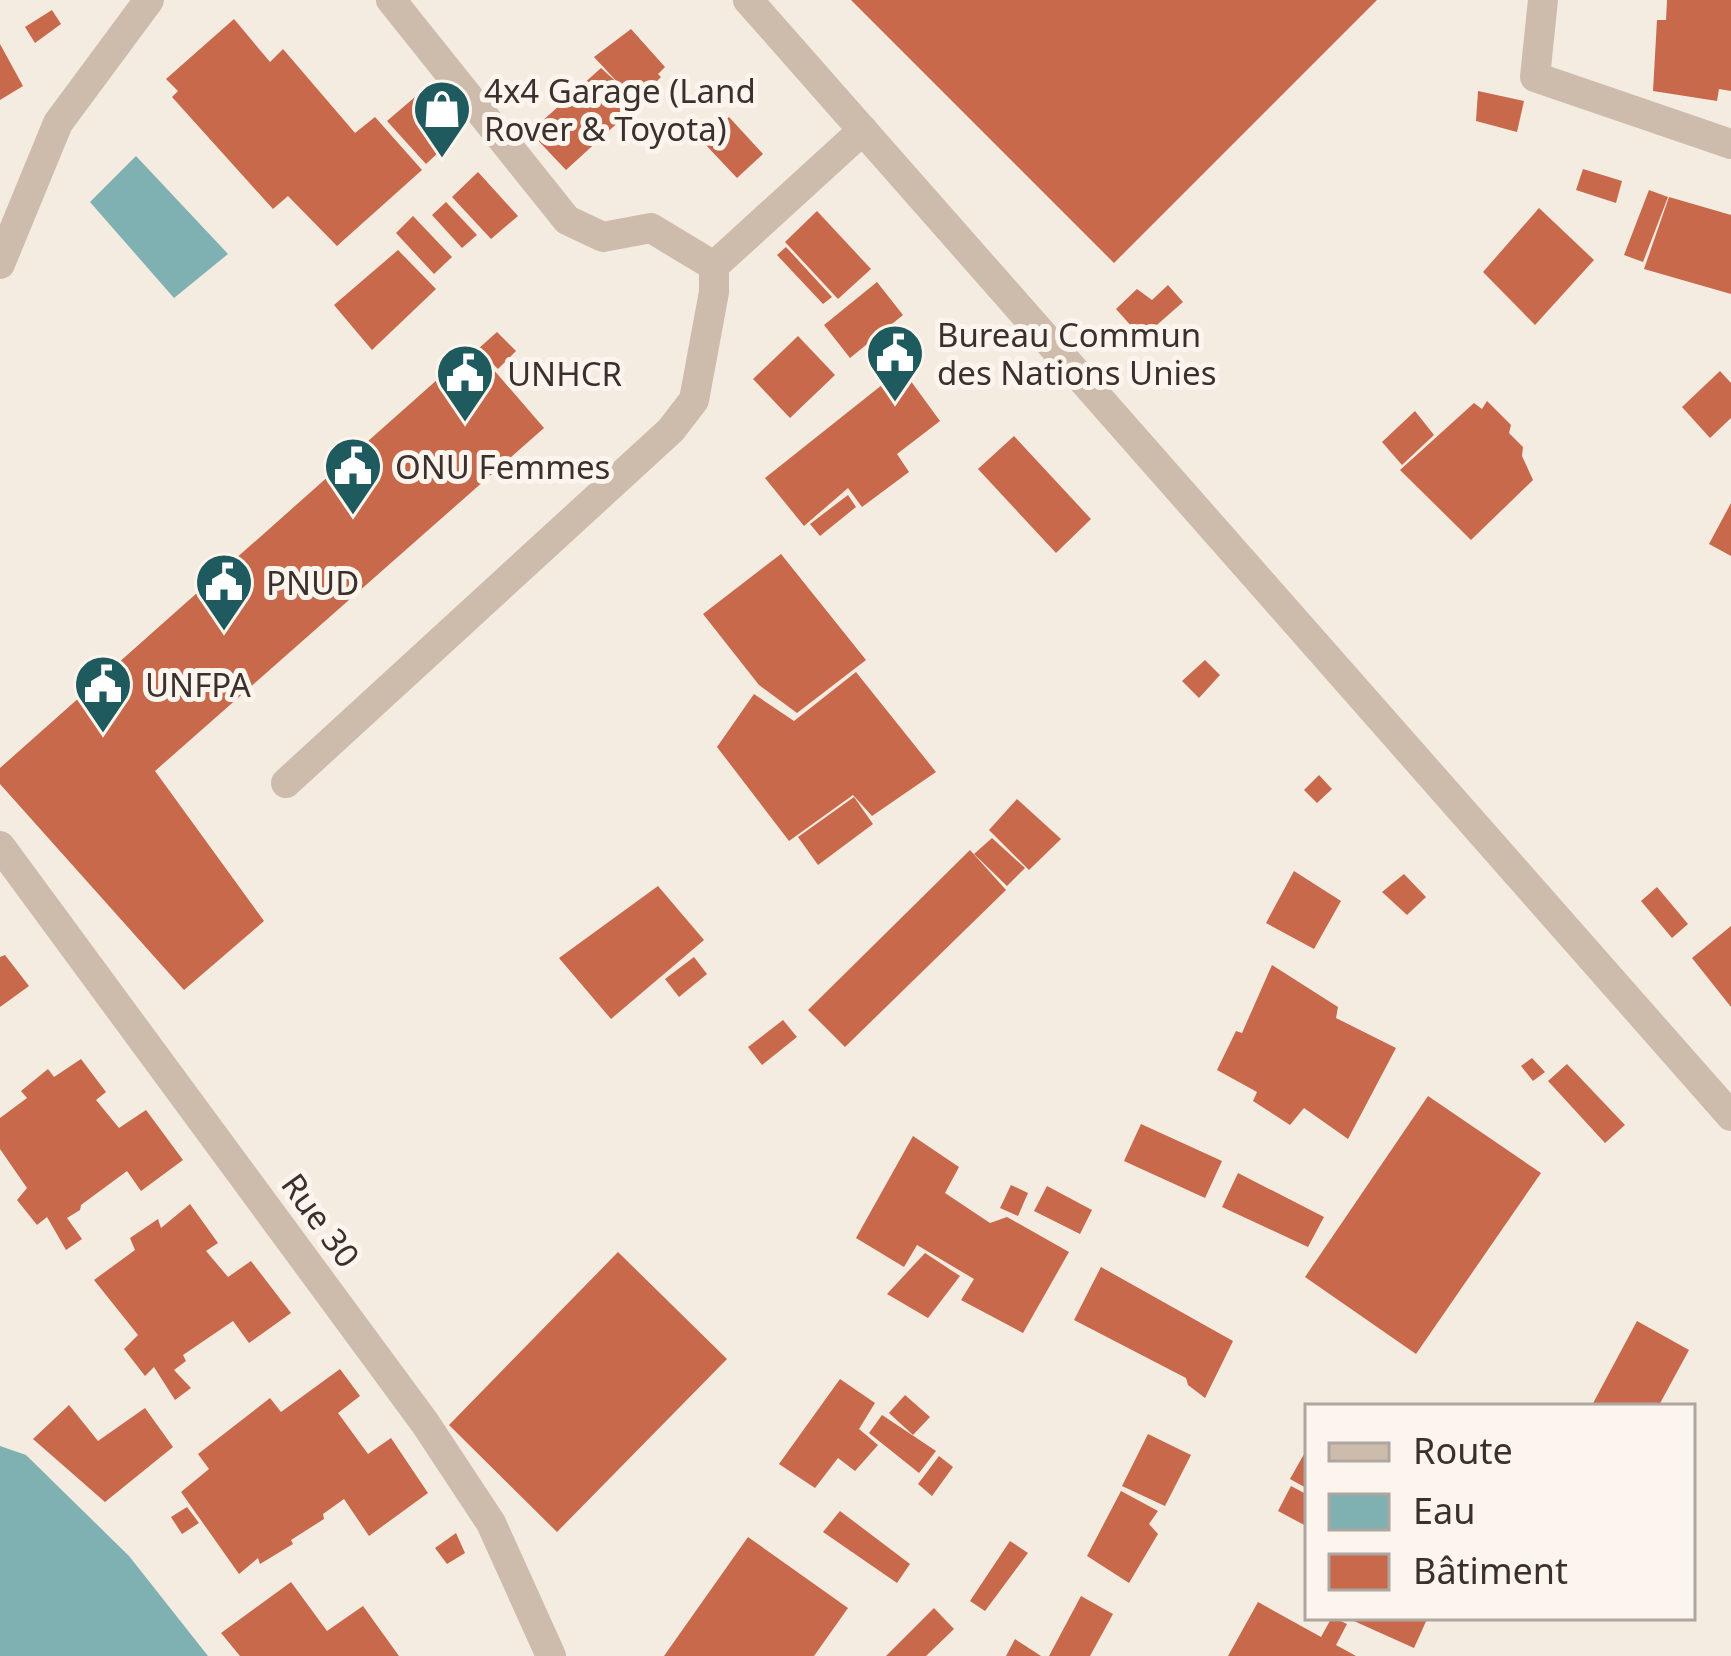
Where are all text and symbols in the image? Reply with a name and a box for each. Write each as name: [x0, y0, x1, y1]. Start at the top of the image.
place label: 4x4 Garage (Land Rover & Toyota): [484, 68, 756, 151]
shop icon: 4x4 Garage (Land Rover & Toyota): [411, 78, 473, 160]
place label: Bureau Commun des Nations Unies: [937, 312, 1217, 395]
public building icon: Bureau Commun des Nations Unies: [864, 322, 926, 404]
public building icon: UNHCR: [434, 342, 496, 424]
place label: UNHCR: [507, 351, 623, 396]
public building icon: ONU Femmes: [322, 435, 384, 517]
place label: ONU Femmes: [395, 444, 610, 489]
public building icon: PNUD: [193, 551, 255, 633]
place label: PNUD: [266, 560, 359, 605]
public building icon: UNFPA: [72, 653, 134, 735]
place label: UNFPA: [145, 662, 252, 707]
street label: Rue 30: [272, 1164, 370, 1276]
legend: [1305, 1404, 1695, 1620]
text: Route: [1413, 1426, 1513, 1475]
text: Eau: [1413, 1486, 1475, 1535]
text: Bâtiment: [1413, 1546, 1568, 1595]

